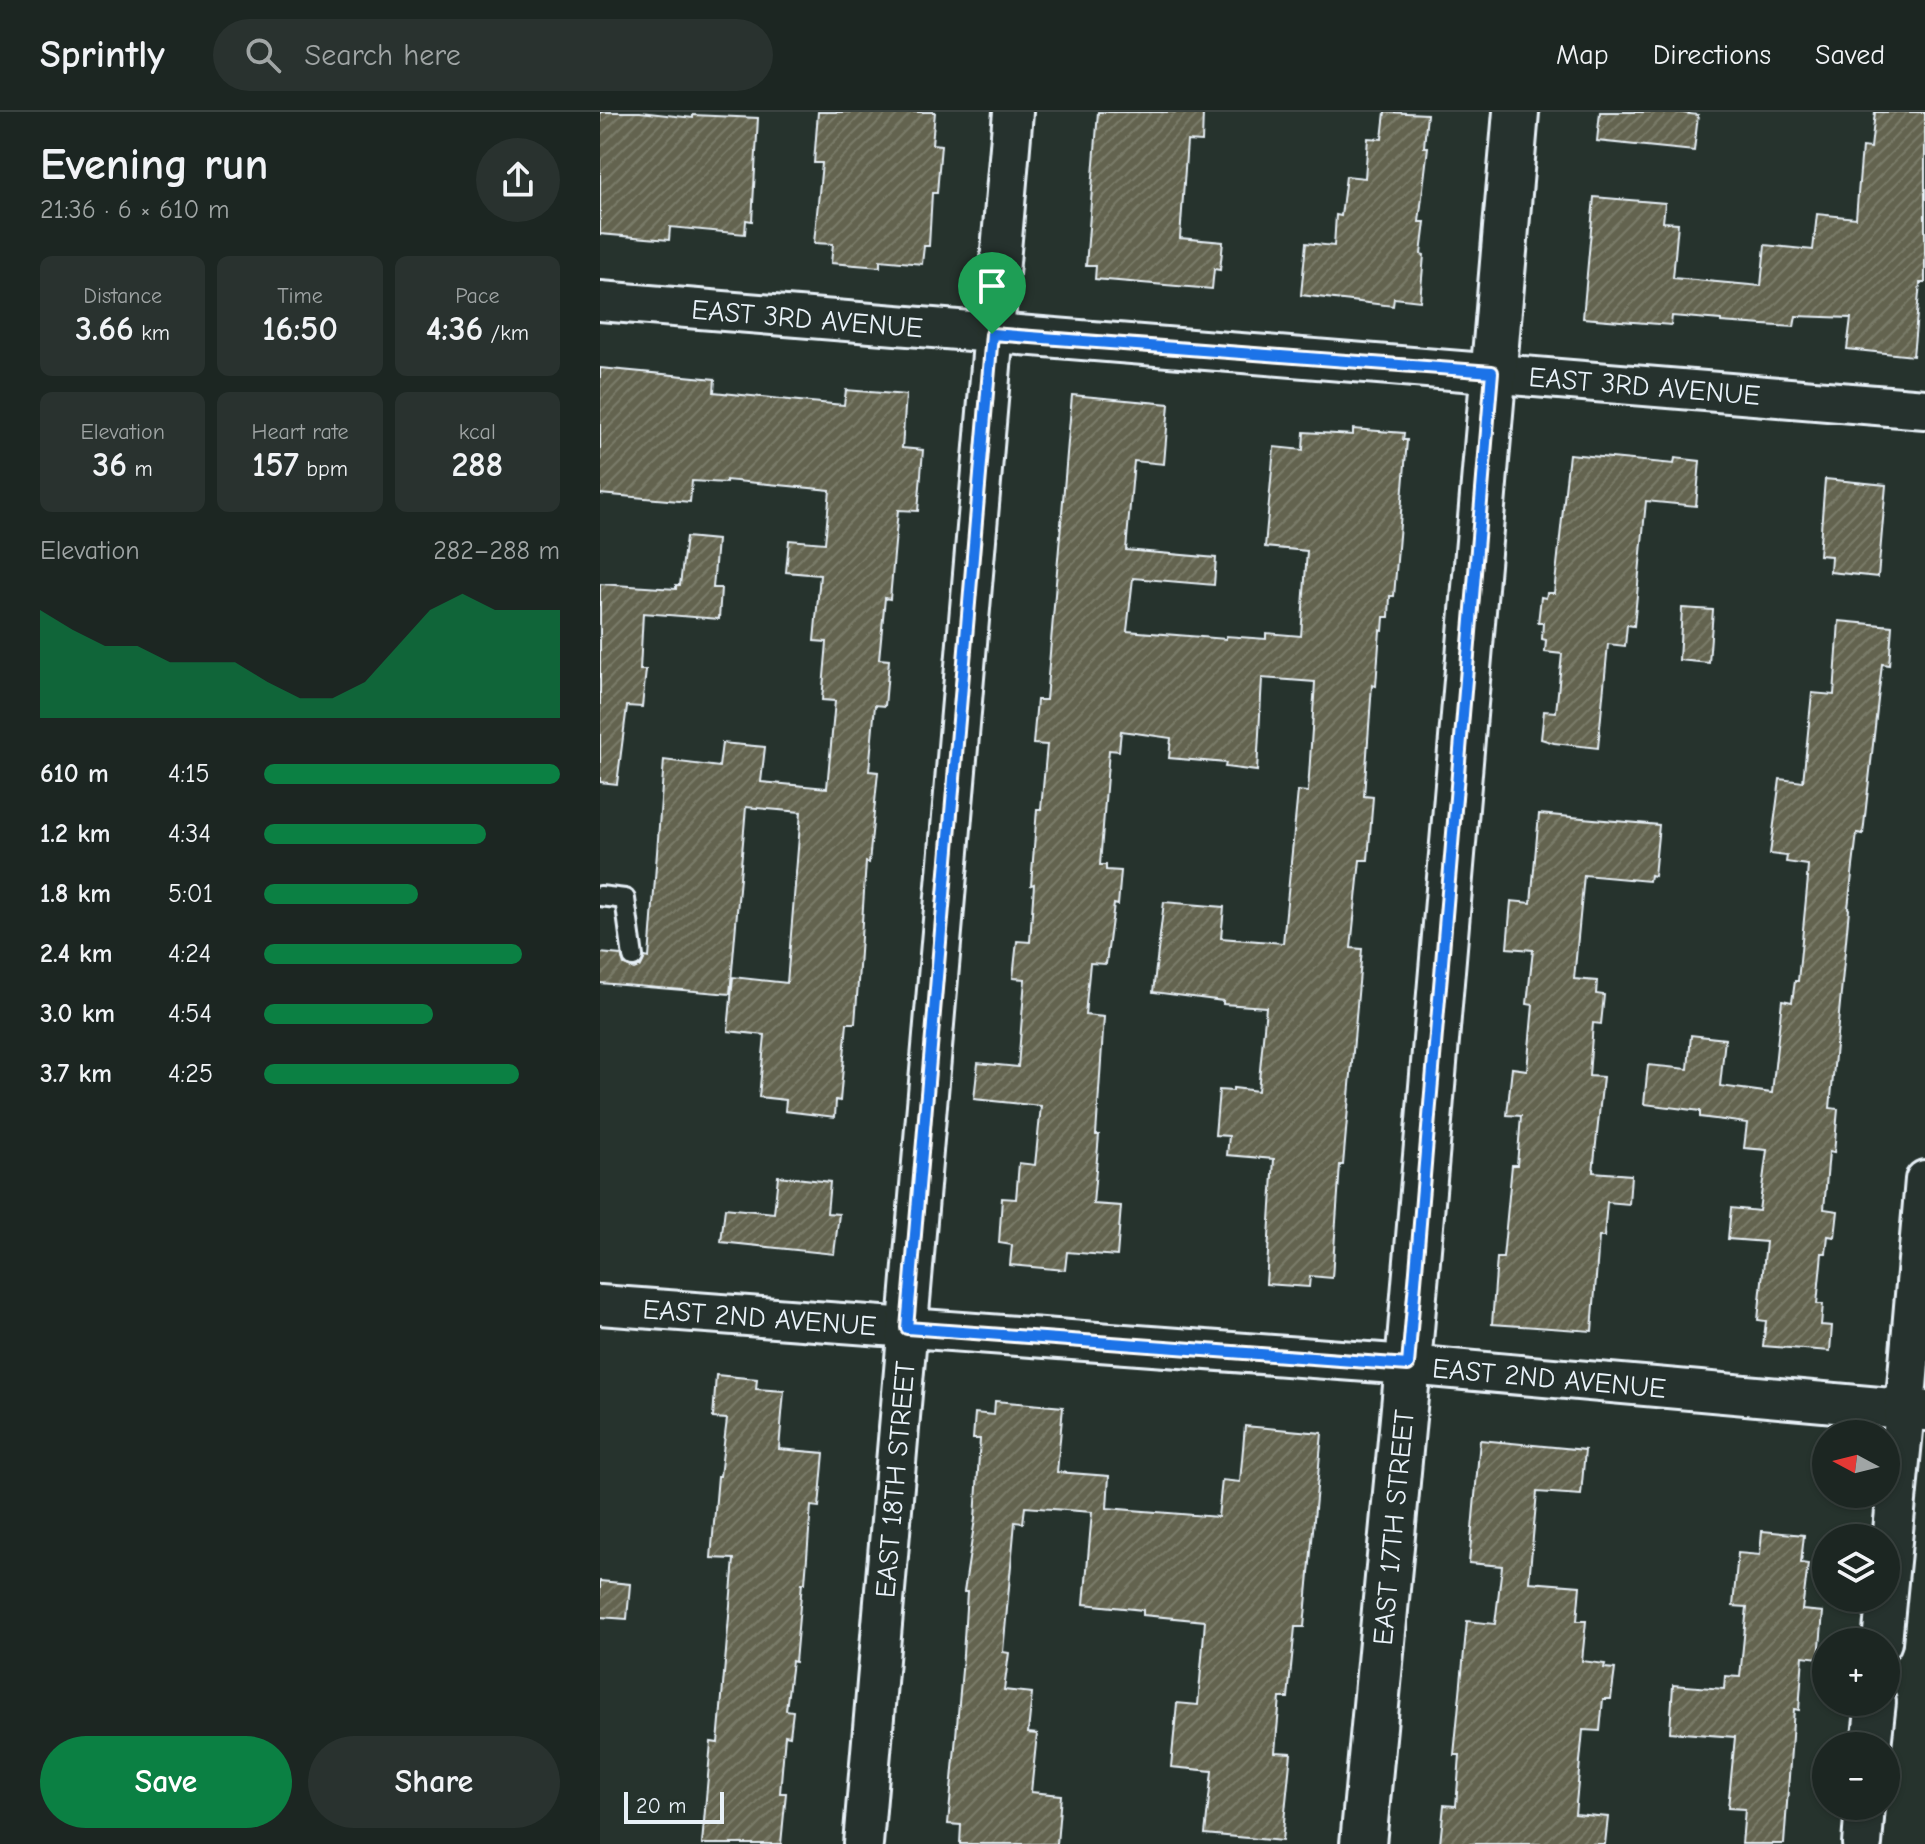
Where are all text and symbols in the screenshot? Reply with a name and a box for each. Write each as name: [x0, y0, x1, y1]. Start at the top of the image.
search box: [213, 19, 773, 91]
text: Sprintly: [40, 33, 165, 77]
icon: search: [241, 33, 285, 77]
text: Search here: [305, 38, 461, 73]
text: Map: [1556, 39, 1609, 71]
text: Directions: [1653, 39, 1771, 71]
text: Saved: [1815, 39, 1885, 71]
button: share: [476, 138, 560, 222]
text: Evening run: [40, 139, 268, 190]
text: 21:36 · 6 × 610 m: [40, 195, 229, 225]
pin: [958, 252, 1026, 334]
icon: arrive: [970, 264, 1014, 308]
text: Distance: [83, 283, 162, 309]
text: Time: [277, 283, 323, 309]
text: Pace: [455, 283, 500, 309]
street label: EAST 3RD AVENUE: [690, 294, 924, 344]
text: 3.66: [75, 309, 134, 349]
text: 16:50: [262, 309, 338, 349]
text: 4:36: [426, 309, 483, 349]
text: km: [134, 320, 170, 346]
text: /km: [483, 320, 529, 346]
street label: EAST 3RD AVENUE: [1528, 361, 1761, 412]
text: Elevation: [81, 419, 165, 445]
text: Heart rate: [251, 419, 348, 445]
text: kcal: [459, 419, 496, 445]
text: 36: [93, 445, 127, 485]
text: 157: [252, 445, 299, 485]
text: 288: [451, 445, 503, 485]
text: m: [127, 456, 153, 482]
text: bpm: [299, 456, 348, 482]
text: Elevation: [40, 536, 140, 566]
text: 282–288 m: [433, 536, 560, 566]
text: 610 m: [40, 759, 109, 789]
text: 4:15: [168, 759, 210, 789]
text: 1.2 km: [40, 819, 111, 849]
text: 4:34: [168, 819, 211, 849]
text: 1.8 km: [40, 879, 111, 909]
text: 5:01: [168, 879, 213, 909]
text: 2.4 km: [40, 939, 112, 969]
text: 4:24: [168, 939, 211, 969]
text: 3.0 km: [40, 999, 115, 1029]
text: 4:54: [168, 999, 212, 1029]
text: 3.7 km: [40, 1059, 112, 1089]
text: 4:25: [168, 1059, 213, 1089]
street label: EAST 2ND AVENUE: [641, 1293, 878, 1342]
street label: EAST 2ND AVENUE: [1431, 1352, 1667, 1405]
street label: EAST 18TH STREET: [869, 1359, 922, 1599]
street label: EAST 17TH STREET: [1367, 1408, 1421, 1647]
north arrow: [1812, 1420, 1900, 1508]
map controls: [1812, 1420, 1900, 1820]
button: layers: [1812, 1524, 1900, 1612]
button: +: [1812, 1628, 1900, 1716]
button: −: [1812, 1732, 1900, 1820]
button: Save: [40, 1736, 292, 1828]
button: Share: [308, 1736, 560, 1828]
scale bar: [624, 1788, 724, 1824]
text: 20 m: [636, 1793, 686, 1819]

